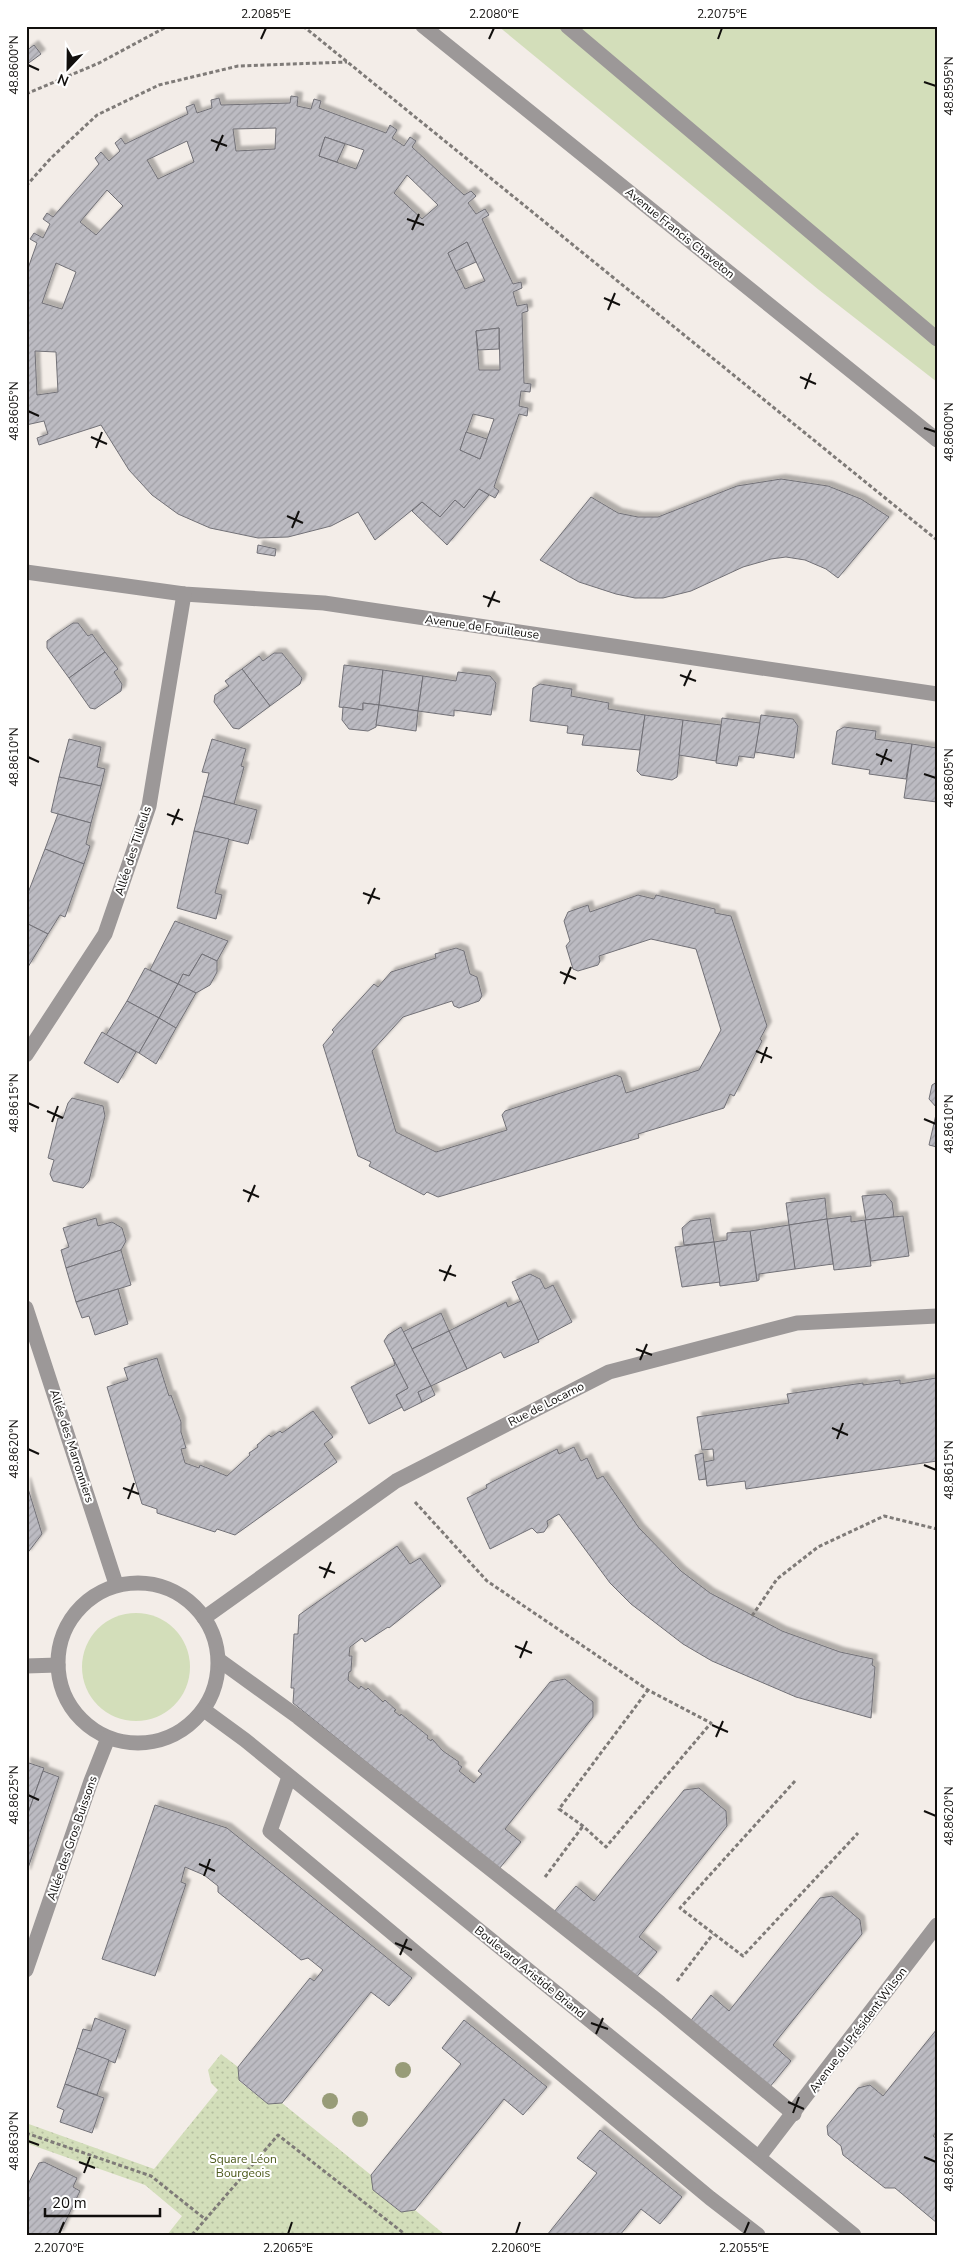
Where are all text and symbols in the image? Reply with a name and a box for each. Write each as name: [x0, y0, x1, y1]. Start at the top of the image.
text: 2.2085°E: [241, 6, 291, 22]
text: 2.2080°E: [469, 6, 519, 22]
text: 2.2075°E: [697, 6, 747, 22]
text: 48.8600°N: [6, 35, 22, 95]
north arrow: [42, 42, 92, 92]
text: 48.8595°N: [941, 56, 957, 116]
text: N: [55, 69, 72, 90]
street label: Avenue Francis Chaveton: [622, 184, 738, 282]
text: 48.8605°N: [6, 381, 22, 441]
text: 48.8600°N: [941, 402, 957, 462]
street label: Avenue de Fouilleuse: [424, 611, 540, 643]
text: 48.8610°N: [6, 727, 22, 787]
text: 48.8605°N: [941, 748, 957, 808]
street label: Allée des Tilleuls: [111, 804, 155, 898]
text: 48.8615°N: [6, 1073, 22, 1133]
text: 48.8610°N: [941, 1094, 957, 1154]
street label: Rue de Locarno: [505, 1378, 587, 1430]
street label: Allée des Marronniers: [46, 1387, 98, 1505]
text: 48.8620°N: [6, 1419, 22, 1479]
text: 48.8615°N: [941, 1440, 957, 1500]
text: 48.8625°N: [6, 1765, 22, 1825]
street label: Allée des Gros Buissons: [43, 1773, 101, 1902]
text: 48.8620°N: [941, 1786, 957, 1846]
street label: Boulevard Aristide Briand: [471, 1922, 589, 2022]
street label: Avenue du Président Wilson: [805, 1964, 911, 2096]
text: 48.8630°N: [6, 2111, 22, 2171]
text: 48.8625°N: [941, 2132, 957, 2192]
park label: Square Léon Bourgeois: [209, 2151, 277, 2181]
scale bar: [45, 2186, 160, 2218]
text: 20 m: [52, 2193, 87, 2213]
text: 2.2070°E: [34, 2240, 84, 2256]
text: 2.2065°E: [263, 2240, 313, 2256]
text: 2.2060°E: [491, 2240, 541, 2256]
text: 2.2055°E: [719, 2240, 769, 2256]

